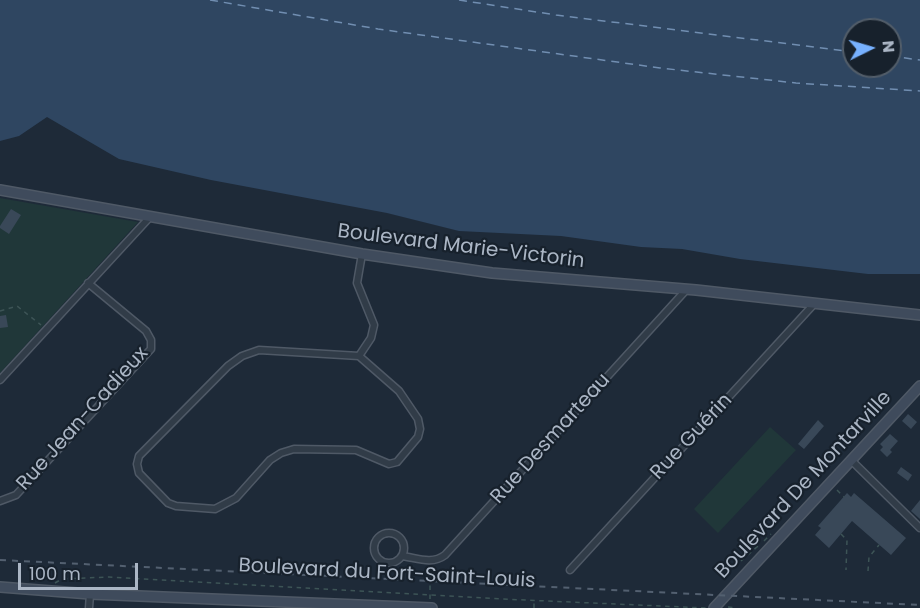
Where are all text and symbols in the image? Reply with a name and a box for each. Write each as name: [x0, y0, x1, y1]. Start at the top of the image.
north arrow: [842, 18, 902, 78]
text: N: [876, 40, 900, 54]
street label: Boulevard Marie-Victorin: [336, 220, 586, 274]
street label: Rue Jean-Cadieux: [12, 342, 154, 496]
street label: Rue Desmarteau: [486, 369, 616, 509]
street label: Boulevard De Montarville: [711, 386, 897, 584]
street label: Rue Guérin: [646, 389, 738, 485]
scale bar: [21, 551, 141, 589]
street label: Boulevard du Fort-Saint-Louis: [238, 554, 536, 594]
text: 100 m: [29, 561, 81, 586]

